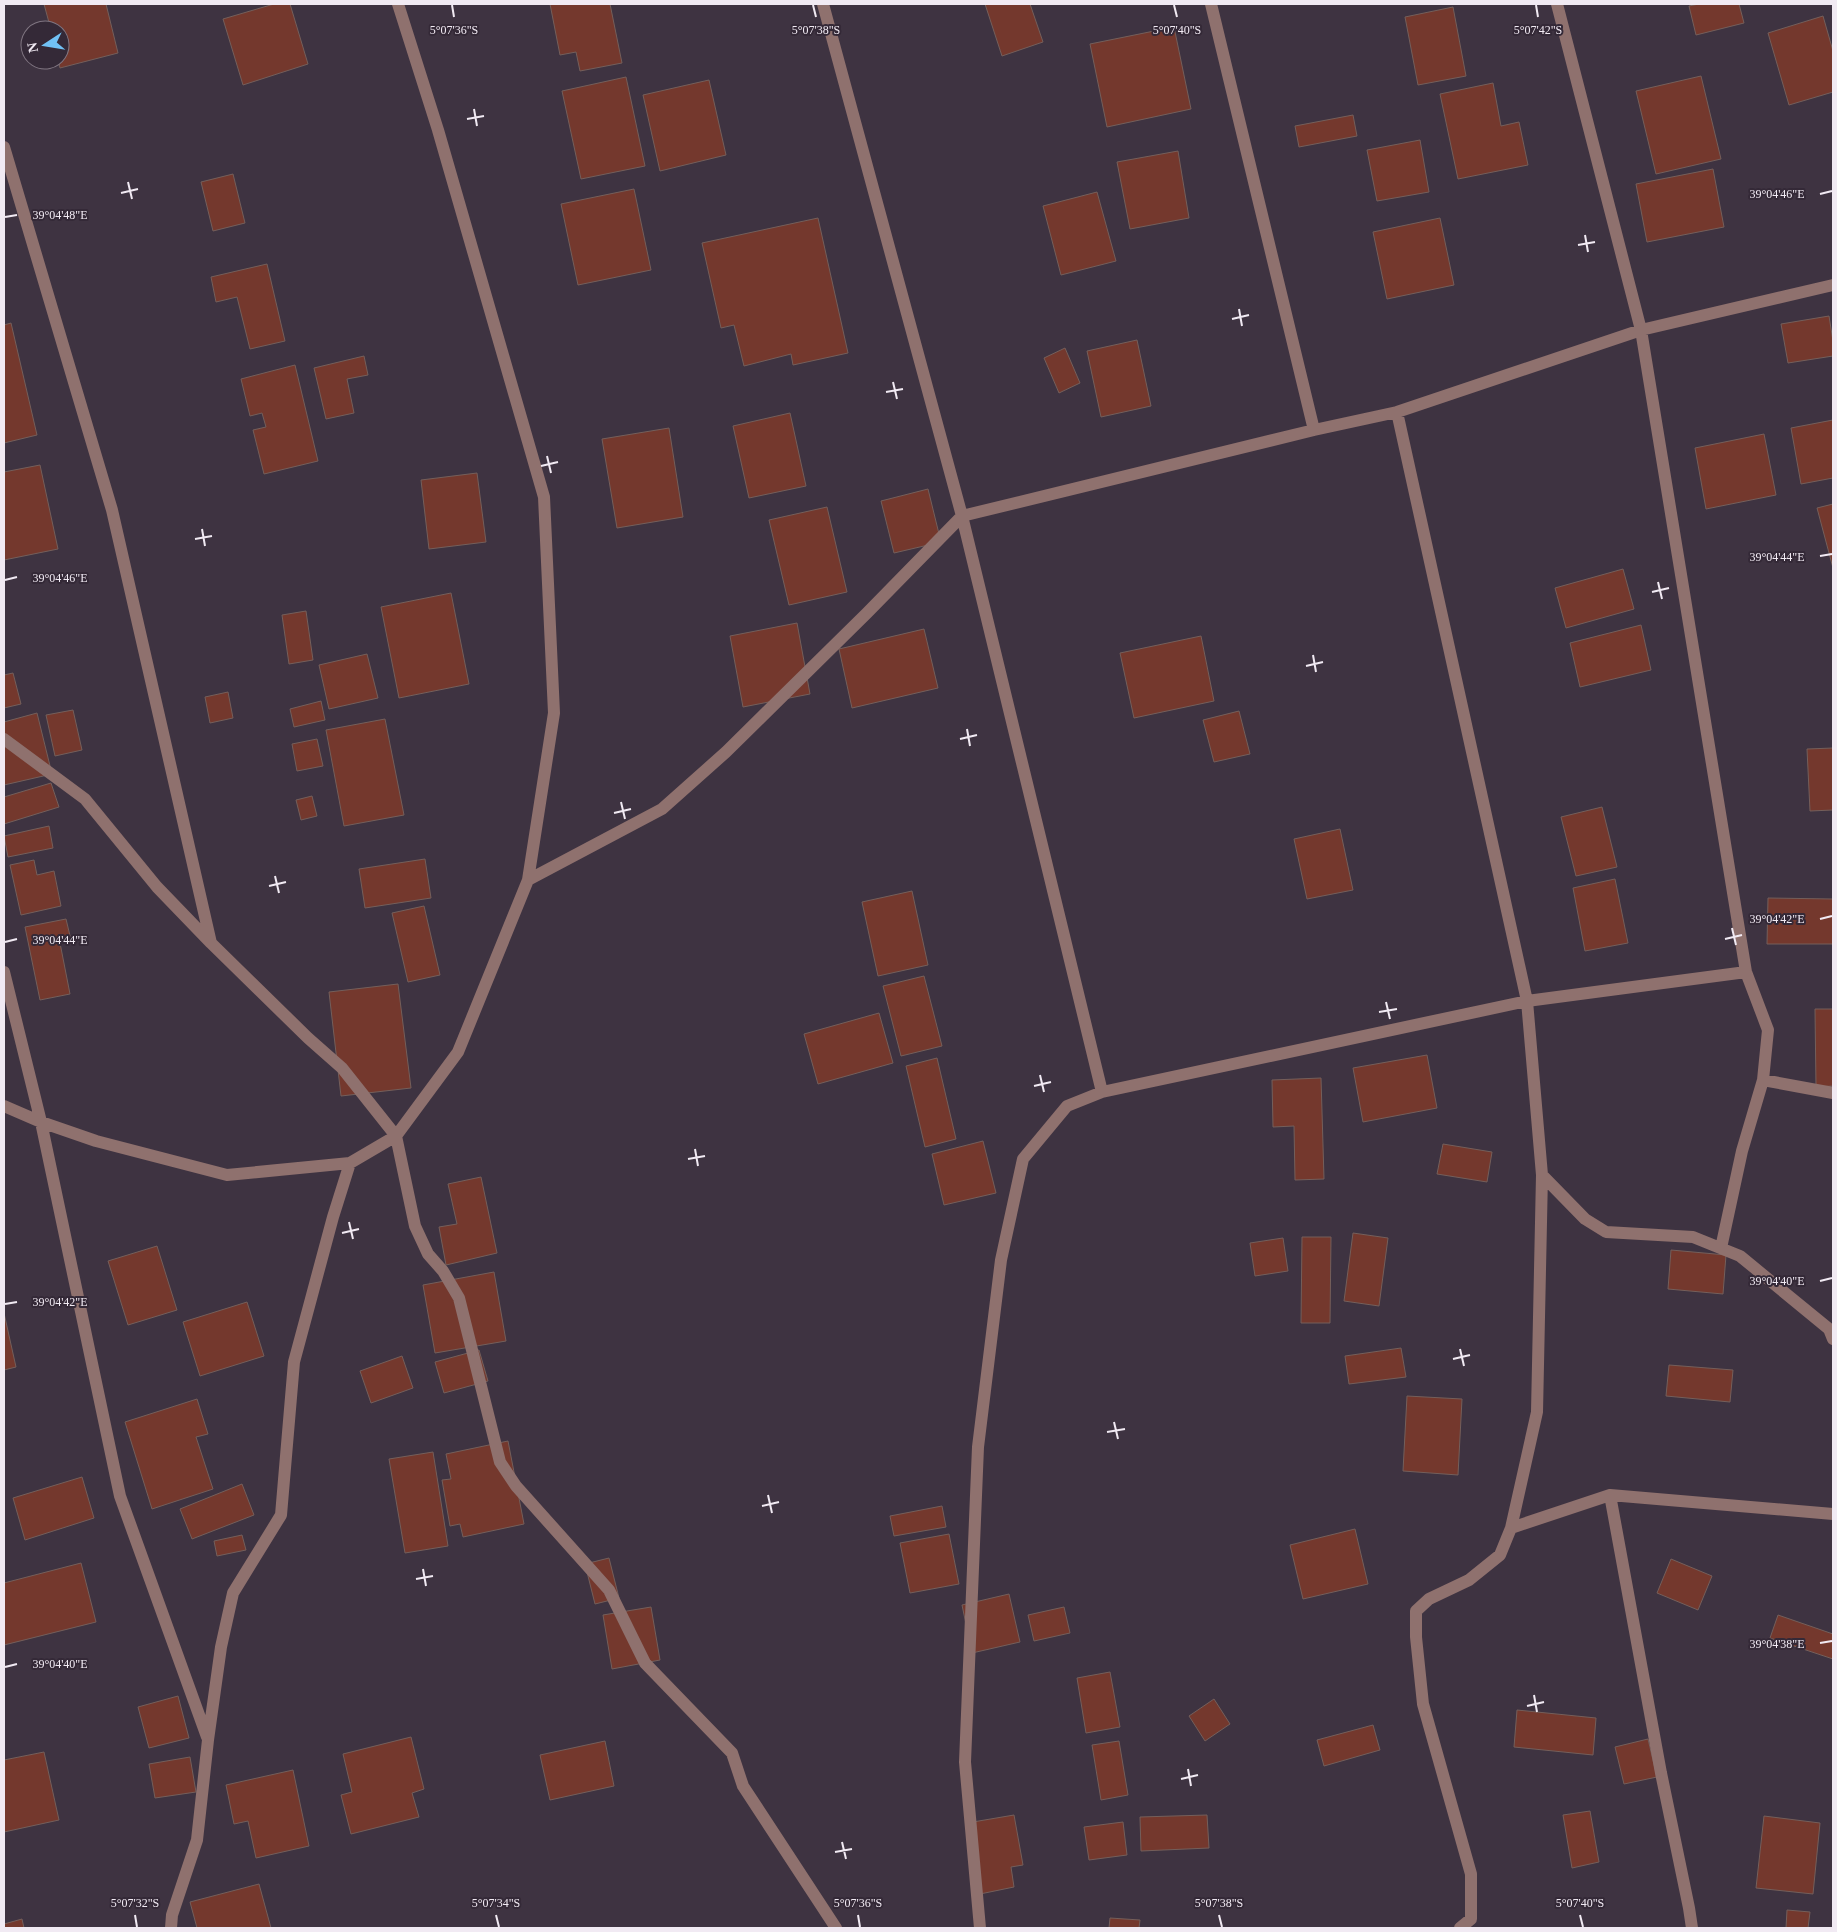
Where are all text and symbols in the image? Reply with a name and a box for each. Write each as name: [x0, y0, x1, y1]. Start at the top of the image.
north arrow: [20, 20, 70, 70]
text: 5°07'36"S: [430, 23, 478, 37]
text: 5°07'38"S: [792, 23, 840, 37]
text: 5°07'40"S: [1153, 23, 1201, 37]
text: 5°07'42"S: [1514, 23, 1562, 37]
text: N: [24, 41, 41, 54]
text: 39°04'46"E: [1749, 187, 1805, 201]
text: 39°04'48"E: [32, 208, 88, 222]
text: 39°04'44"E: [1749, 550, 1805, 564]
text: 39°04'46"E: [32, 571, 88, 585]
text: 39°04'42"E: [1749, 912, 1805, 926]
text: 39°04'44"E: [32, 933, 88, 947]
text: 39°04'40"E: [1749, 1274, 1805, 1288]
text: 39°04'42"E: [32, 1295, 88, 1309]
text: 39°04'38"E: [1749, 1637, 1805, 1651]
text: 39°04'40"E: [32, 1657, 88, 1671]
text: 5°07'32"S: [111, 1896, 159, 1910]
text: 5°07'34"S: [472, 1896, 520, 1910]
text: 5°07'36"S: [834, 1896, 882, 1910]
text: 5°07'38"S: [1195, 1896, 1243, 1910]
text: 5°07'40"S: [1556, 1896, 1604, 1910]

